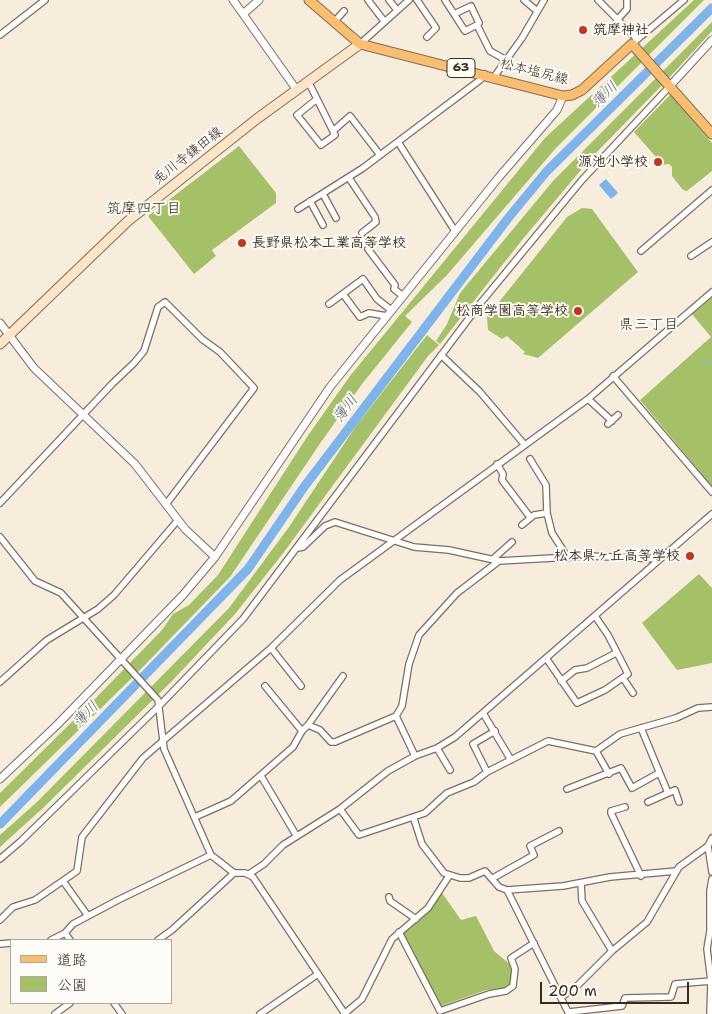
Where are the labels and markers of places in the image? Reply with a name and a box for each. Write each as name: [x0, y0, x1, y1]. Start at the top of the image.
place label: 筑摩神社: [593, 22, 649, 38]
marker: 筑摩神社: [577, 24, 589, 36]
place label: 源池小学校: [578, 154, 648, 170]
marker: 源池小学校: [652, 156, 664, 168]
place label: 長野県松本工業高等学校: [252, 235, 406, 251]
marker: 長野県松本工業高等学校: [236, 237, 248, 249]
place label: 松商学園高等学校: [456, 303, 568, 319]
marker: 松商学園高等学校: [572, 305, 584, 317]
place label: 松本県ヶ丘高等学校: [554, 548, 680, 564]
marker: 松本県ヶ丘高等学校: [684, 550, 696, 562]

